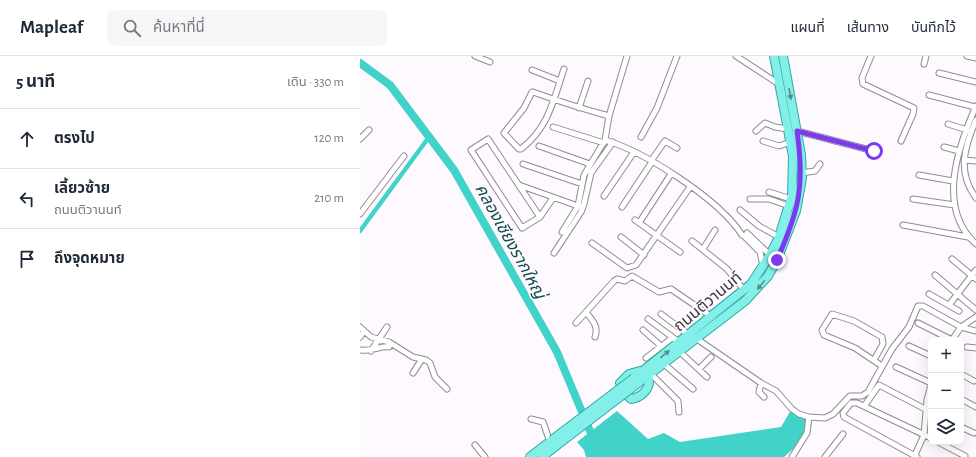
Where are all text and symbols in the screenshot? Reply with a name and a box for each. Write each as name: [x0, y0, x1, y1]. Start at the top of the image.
search box: [107, 10, 387, 46]
icon: search: [121, 17, 143, 39]
text: Mapleaf: [20, 18, 83, 37]
text: ค้นหาที่นี่: [153, 20, 205, 35]
text: แผนที่: [791, 21, 825, 35]
text: เส้นทาง: [847, 21, 889, 35]
text: บันทึกไว้: [911, 21, 956, 35]
text: 5 นาที: [16, 73, 55, 90]
text: เดิน · 330 m: [287, 76, 344, 89]
one-way arrow: [787, 88, 793, 100]
icon: ahead: [16, 128, 38, 150]
text: ตรงไป: [54, 131, 95, 146]
text: 120 m: [314, 132, 344, 145]
route start: [865, 142, 883, 160]
text: เลี้ยวซ้าย: [54, 181, 110, 196]
water label: คลองเชียงรากใหญ่: [472, 181, 551, 304]
icon: left: [16, 188, 38, 210]
text: 210 m: [314, 192, 344, 205]
text: ถนนติวานนท์: [54, 204, 122, 217]
icon: arrive: [16, 248, 38, 270]
text: ถึงจุดหมาย: [54, 251, 125, 266]
route end: [768, 251, 786, 269]
street label: ถนนติวานนท์: [671, 269, 745, 335]
one-way arrow: [757, 279, 766, 290]
map controls: [928, 337, 964, 445]
button: +: [928, 337, 964, 373]
one-way arrow: [659, 349, 670, 358]
button: −: [928, 373, 964, 409]
button: layers: [928, 409, 964, 445]

